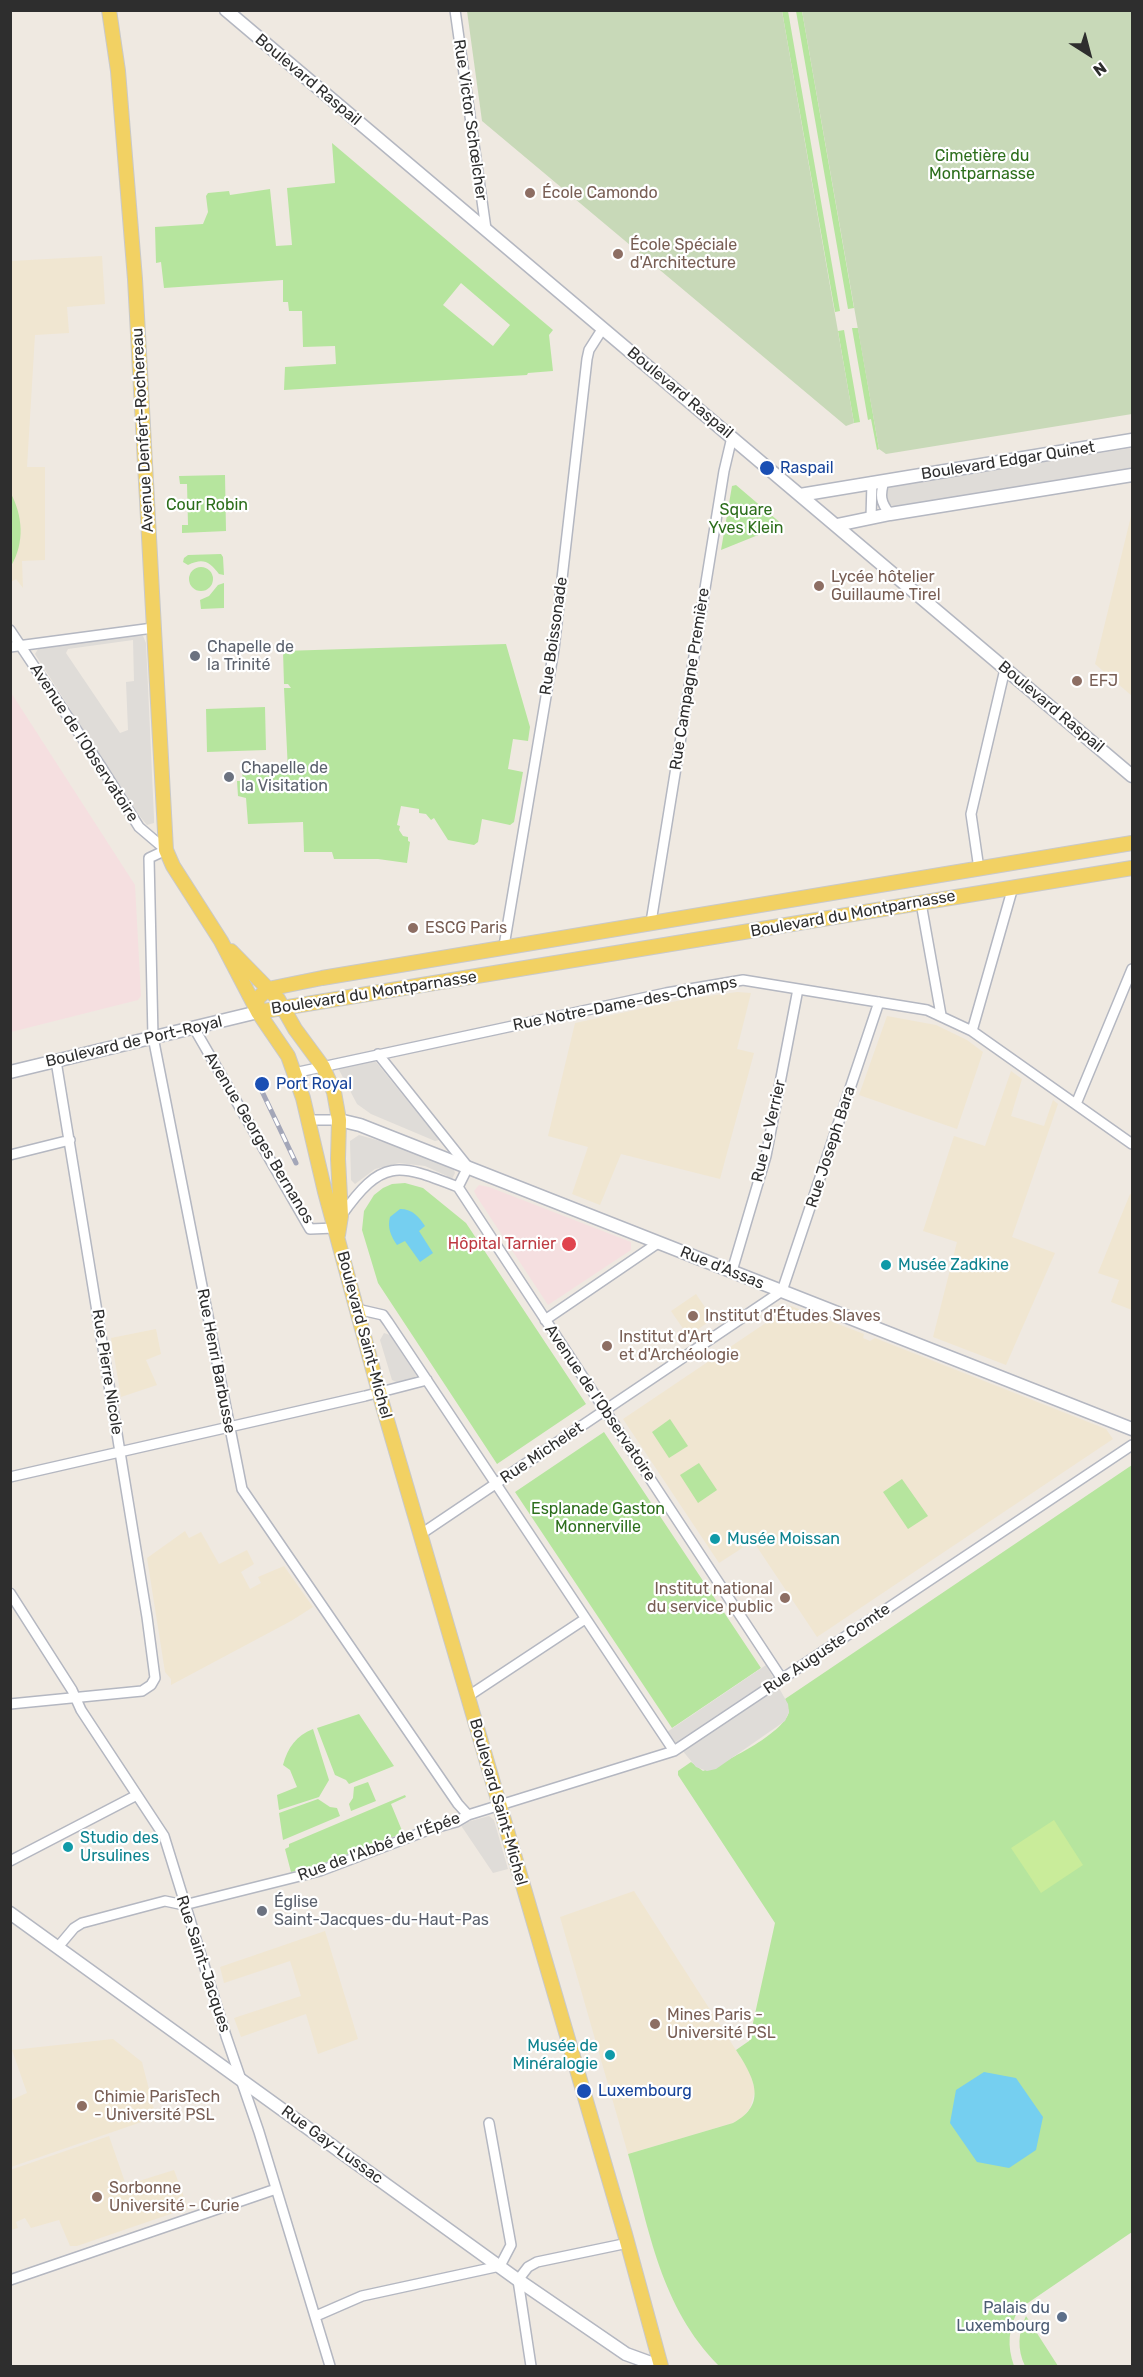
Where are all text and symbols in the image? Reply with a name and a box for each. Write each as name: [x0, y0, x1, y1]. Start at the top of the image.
north arrow: [1059, 24, 1119, 84]
street label: Boulevard Raspail: [251, 30, 365, 130]
street label: Rue Victor Schœlcher: [449, 38, 491, 202]
text: N: [1090, 58, 1110, 80]
park label: Cimetière du Montparnasse: [929, 146, 1035, 184]
place label: École Camondo: [542, 183, 658, 203]
marker: École Camondo: [523, 186, 537, 200]
place label: École Spéciale d'Architecture: [630, 235, 737, 273]
marker: École Spéciale d'Architecture: [611, 247, 625, 261]
street label: Avenue Denfert-Rochereau: [128, 327, 158, 533]
street label: Boulevard Raspail: [623, 343, 737, 443]
street label: Boulevard Edgar Quinet: [920, 438, 1096, 484]
place label: Raspail: [780, 458, 834, 478]
marker: Raspail: [758, 459, 776, 477]
park label: Cour Robin: [166, 495, 248, 515]
park label: Square Yves Klein: [708, 500, 784, 538]
place label: Lycée hôtelier Guillaume Tirel: [831, 567, 941, 605]
street label: Rue Boissonade: [536, 576, 572, 696]
marker: Lycée hôtelier Guillaume Tirel: [812, 579, 826, 593]
street label: Rue Campagne Première: [666, 586, 714, 772]
place label: Chapelle de la Trinité: [207, 637, 294, 675]
marker: Chapelle de la Trinité: [188, 649, 202, 663]
street label: Boulevard Raspail: [994, 657, 1108, 757]
street label: Avenue de l'Observatoire: [26, 660, 142, 826]
place label: EFJ: [1089, 671, 1118, 691]
marker: EFJ: [1070, 674, 1084, 688]
place label: Chapelle de la Visitation: [241, 758, 328, 796]
marker: Chapelle de la Visitation: [222, 770, 236, 784]
street label: Boulevard du Montparnasse: [749, 887, 957, 941]
place label: ESCG Paris: [425, 918, 507, 938]
marker: ESCG Paris: [406, 921, 420, 935]
street label: Boulevard du Montparnasse: [270, 967, 478, 1019]
street label: Rue Notre-Dame-des-Champs: [511, 973, 739, 1035]
street label: Boulevard de Port-Royal: [44, 1012, 224, 1072]
street label: Avenue Georges Bernanos: [200, 1049, 318, 1227]
place label: Port Royal: [276, 1074, 352, 1094]
marker: Port Royal: [253, 1075, 271, 1093]
street label: Rue Le Verrier: [748, 1078, 790, 1184]
street label: Rue Joseph Bara: [802, 1084, 860, 1210]
place label: Hôpital Tarnier: [448, 1234, 556, 1254]
marker: Hôpital Tarnier: [560, 1235, 578, 1253]
street label: Rue d'Assas: [677, 1242, 767, 1294]
street label: Boulevard Saint-Michel: [332, 1249, 396, 1421]
place label: Musée Zadkine: [898, 1255, 1009, 1275]
marker: Musée Zadkine: [879, 1258, 893, 1272]
street label: Rue Henri Barbusse: [193, 1287, 239, 1435]
place label: Institut d'Études Slaves: [705, 1306, 881, 1326]
street label: Rue Pierre Nicole: [88, 1308, 126, 1436]
marker: Institut d'Études Slaves: [686, 1309, 700, 1323]
street label: Avenue de l'Observatoire: [540, 1321, 660, 1485]
place label: Institut d'Art et d'Archéologie: [619, 1327, 739, 1365]
marker: Institut d'Art et d'Archéologie: [600, 1339, 614, 1353]
street label: Rue Michelet: [497, 1418, 587, 1488]
park label: Esplanade Gaston Monnerville: [531, 1499, 665, 1537]
place label: Musée Moissan: [727, 1529, 840, 1549]
marker: Musée Moissan: [708, 1532, 722, 1546]
place label: Institut national du service public: [647, 1579, 773, 1617]
marker: Institut national du service public: [778, 1591, 792, 1605]
street label: Rue Auguste Comte: [760, 1599, 894, 1699]
street label: Boulevard Saint-Michel: [465, 1716, 531, 1888]
street label: Rue de l'Abbé de l'Épée: [295, 1809, 463, 1885]
place label: Studio des Ursulines: [80, 1828, 159, 1866]
marker: Studio des Ursulines: [61, 1840, 75, 1854]
place label: Église Saint-Jacques-du-Haut-Pas: [274, 1892, 489, 1930]
street label: Rue Saint-Jacques: [172, 1893, 234, 2035]
marker: Église Saint-Jacques-du-Haut-Pas: [255, 1904, 269, 1918]
place label: Mines Paris - Université PSL: [667, 2005, 776, 2043]
marker: Mines Paris - Université PSL: [648, 2017, 662, 2031]
place label: Musée de Minéralogie: [513, 2036, 598, 2074]
marker: Musée de Minéralogie: [603, 2048, 617, 2062]
place label: Luxembourg: [598, 2081, 692, 2101]
marker: Luxembourg: [575, 2082, 593, 2100]
place label: Chimie ParisTech - Université PSL: [94, 2087, 220, 2125]
marker: Chimie ParisTech - Université PSL: [75, 2099, 89, 2113]
street label: Rue Gay-Lussac: [277, 2102, 387, 2188]
place label: Sorbonne Université - Curie: [109, 2178, 239, 2216]
marker: Sorbonne Université - Curie: [90, 2190, 104, 2204]
place label: Palais du Luxembourg: [956, 2298, 1050, 2336]
marker: Palais du Luxembourg: [1055, 2310, 1069, 2324]

